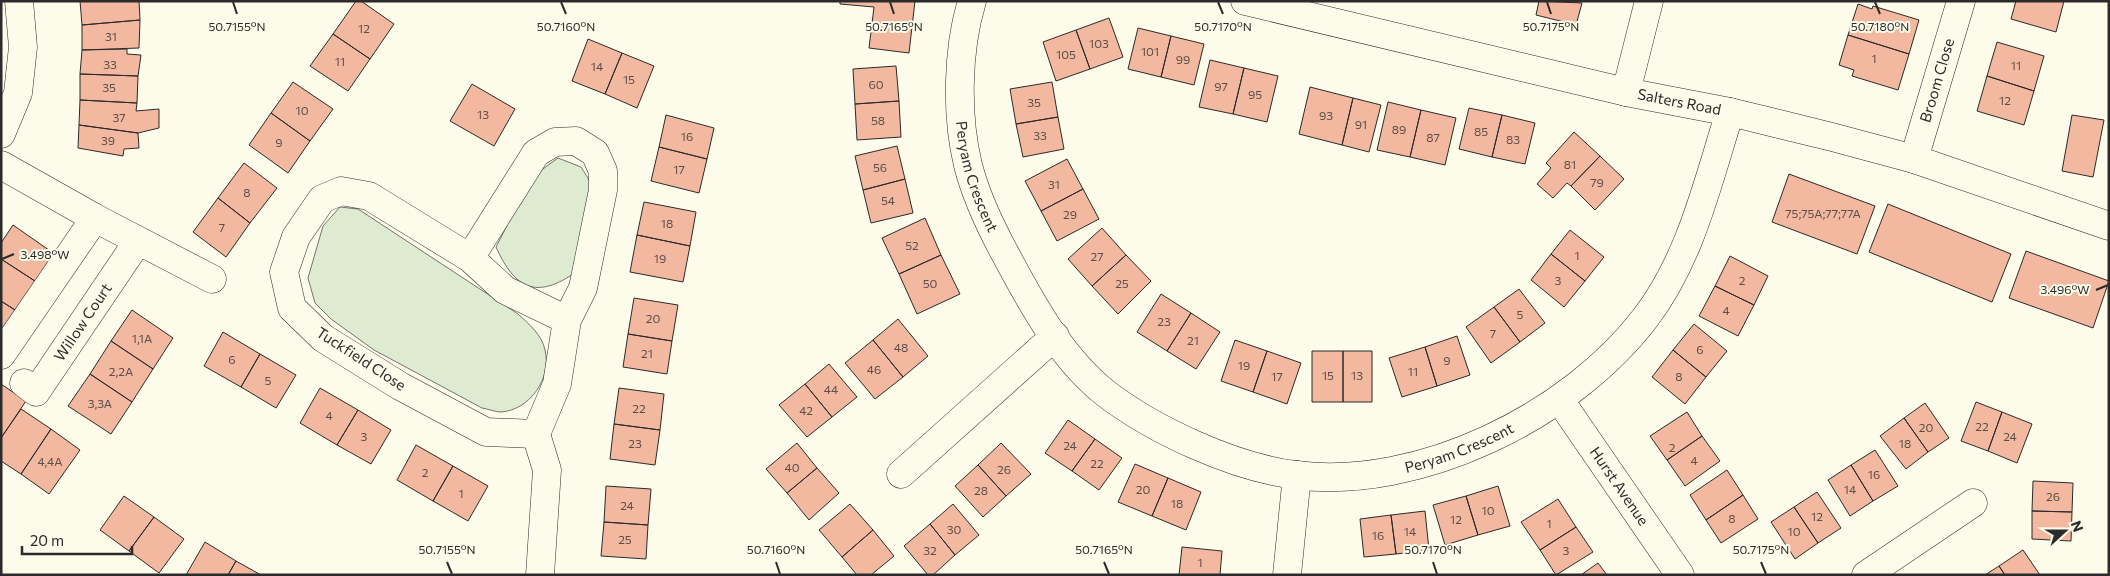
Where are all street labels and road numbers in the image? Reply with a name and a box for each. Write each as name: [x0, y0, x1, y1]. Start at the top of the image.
street label: Broom Close: [1915, 36, 1957, 124]
street label: Salters Road: [1636, 84, 1723, 118]
street label: Peryam Crescent: [953, 120, 1002, 235]
street label: Willow Court: [49, 279, 115, 364]
street label: Tuckfield Close: [313, 323, 410, 394]
street label: Peryam Crescent: [1403, 418, 1516, 476]
street label: Hurst Avenue: [1587, 443, 1653, 529]

